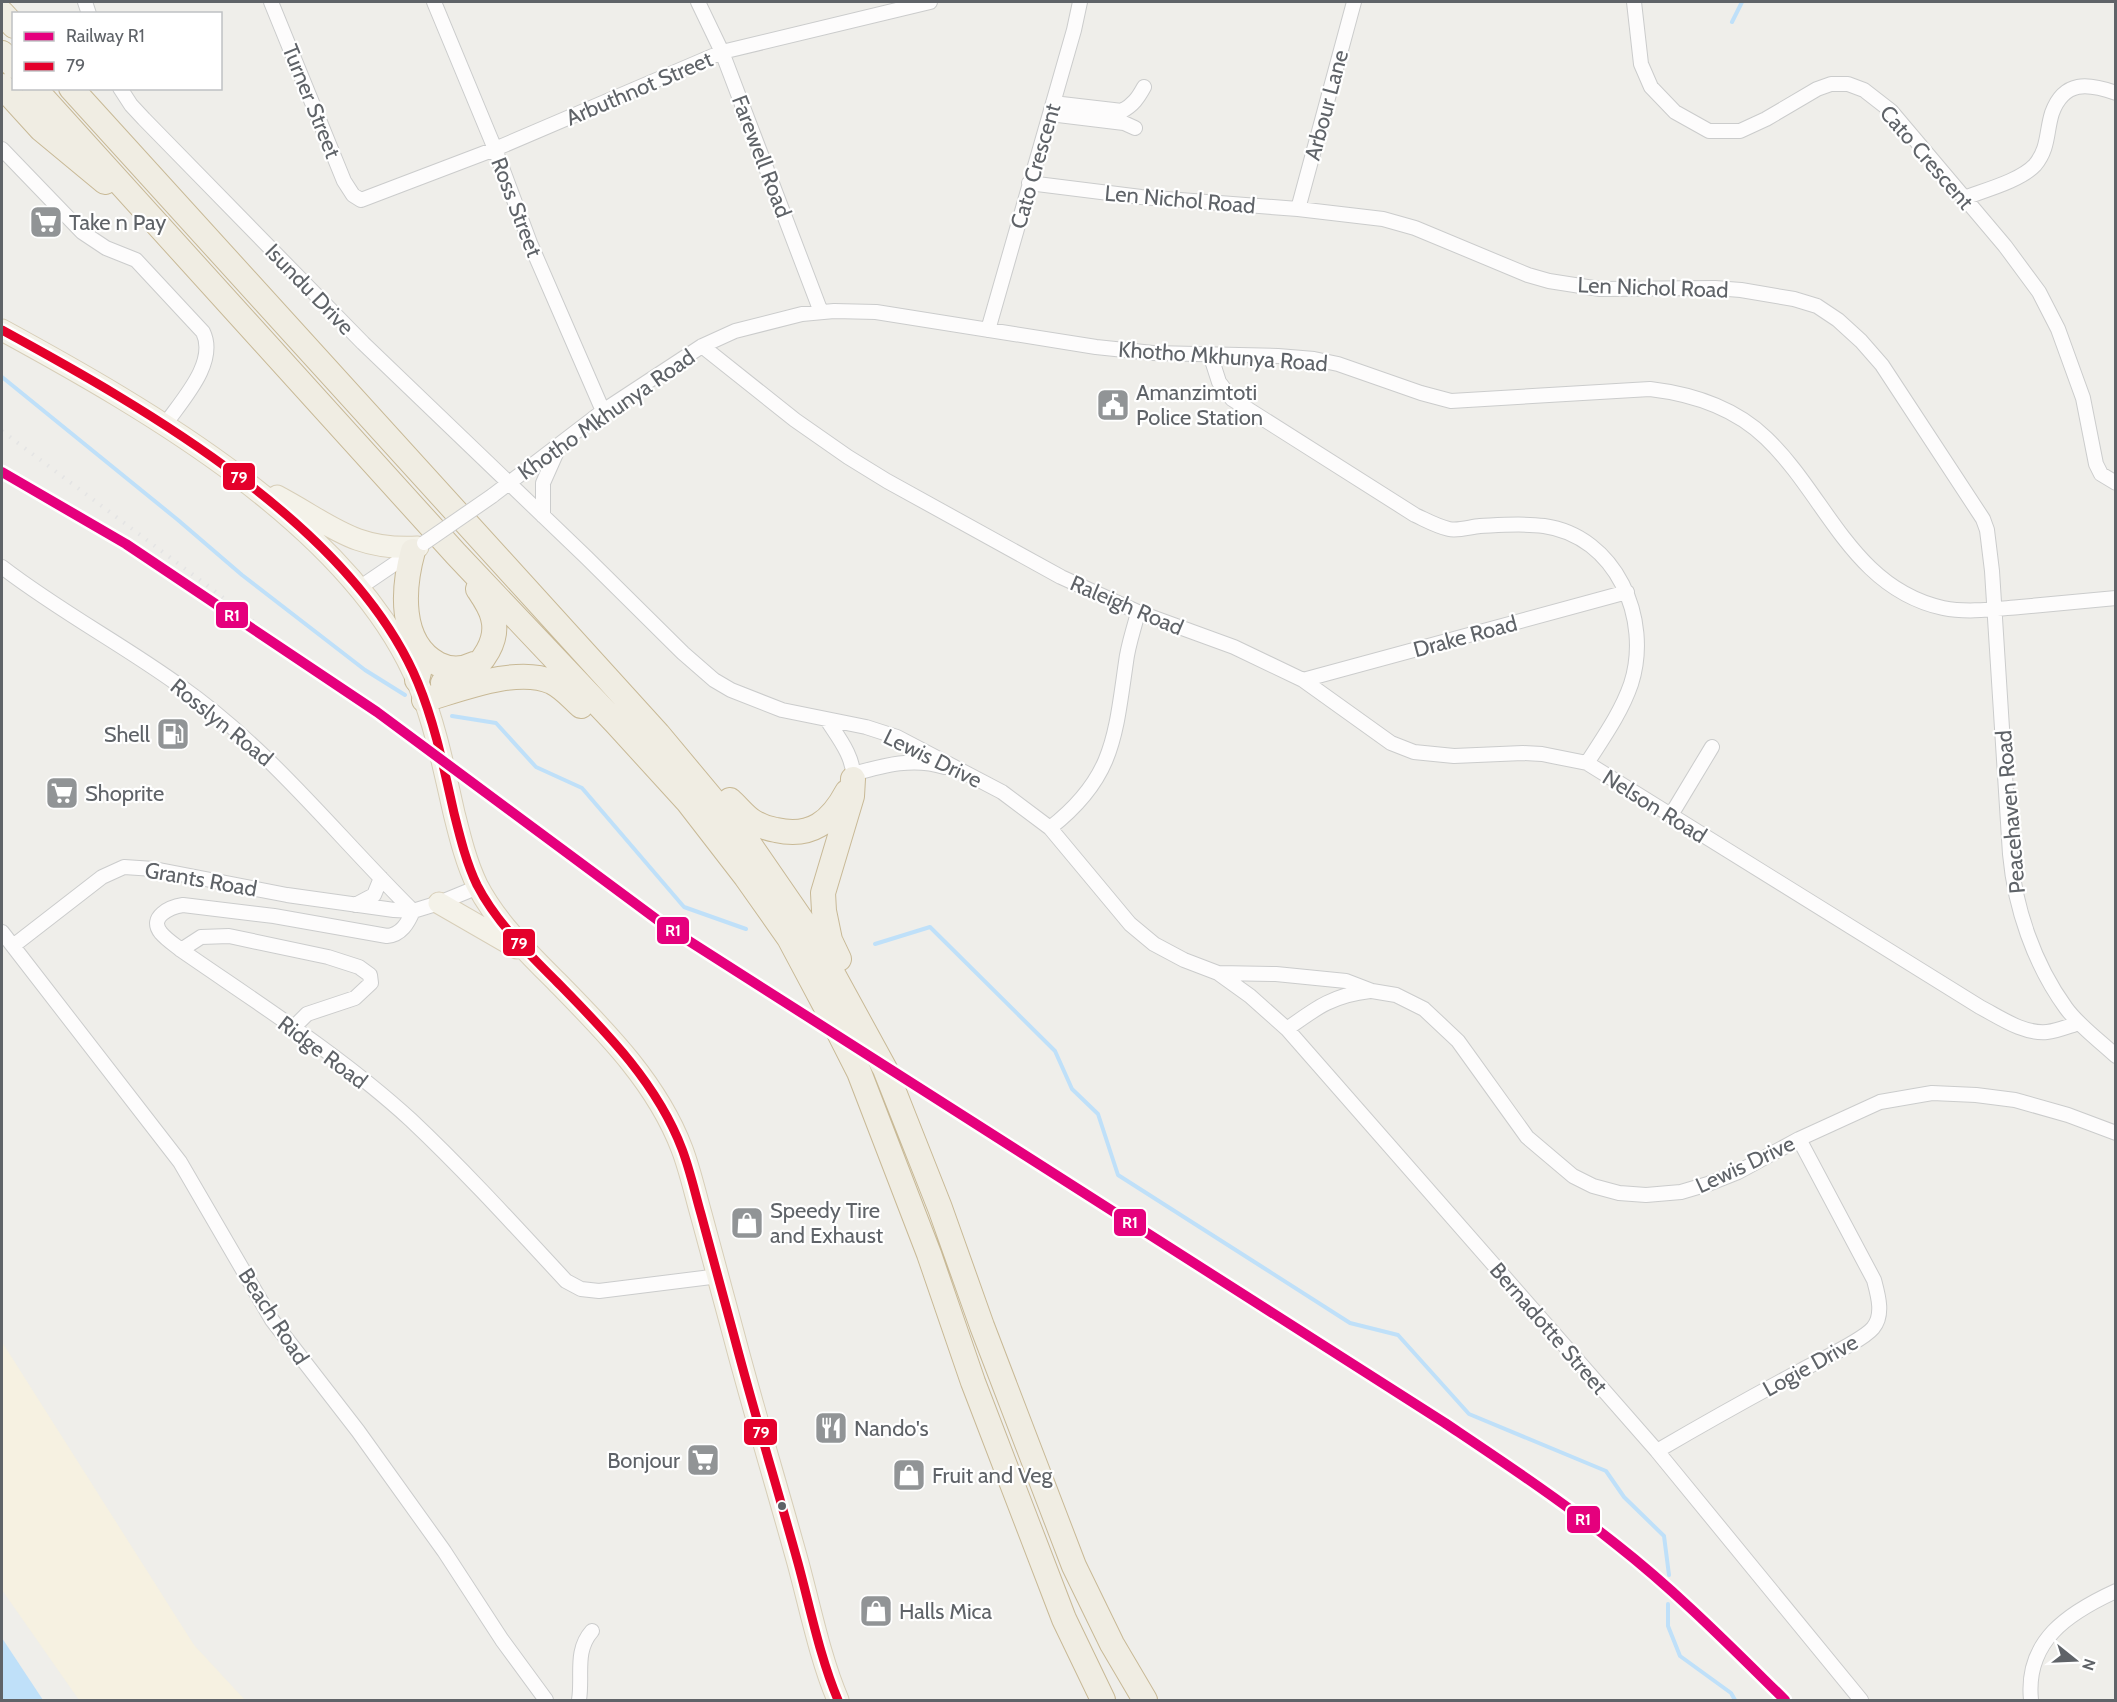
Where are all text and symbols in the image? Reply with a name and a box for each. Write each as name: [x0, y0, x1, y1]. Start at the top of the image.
legend: [12, 12, 222, 90]
text: Railway R1: [66, 25, 145, 47]
street label: Turner Street: [276, 40, 347, 163]
street label: Arbuthnot Street: [562, 45, 717, 132]
street label: Arbour Lane: [1299, 47, 1354, 163]
text: 79: [66, 55, 85, 77]
street label: Farewell Road: [726, 91, 797, 221]
street label: Cato Crescent: [1005, 100, 1066, 232]
street label: Cato Crescent: [1874, 100, 1980, 215]
street label: Ross Street: [485, 153, 548, 261]
street label: Len Nichol Road: [1103, 179, 1256, 220]
supermarket icon: Take n Pay: [28, 204, 64, 240]
place label: Take n Pay: [69, 209, 166, 236]
street label: Isundu Drive: [260, 238, 360, 341]
street label: Len Nichol Road: [1577, 271, 1729, 304]
street label: Khotho Mkhunya Road: [1117, 336, 1329, 377]
street label: Khotho Mkhunya Road: [513, 343, 700, 486]
place label: Amanzimtoti Police Station: [1136, 379, 1263, 431]
public building icon: Amanzimtoti Police Station: [1095, 387, 1131, 423]
line badge: 79: [222, 462, 256, 491]
text: 79: [230, 468, 248, 487]
street label: Raleigh Road: [1066, 570, 1187, 641]
line badge: R1: [215, 601, 249, 629]
text: R1: [224, 606, 240, 625]
street label: Drake Road: [1410, 610, 1520, 663]
street label: Rosslyn Road: [165, 673, 278, 772]
fuel station icon: Shell: [155, 716, 191, 752]
place label: Shell: [104, 721, 151, 748]
street label: Lewis Drive: [879, 723, 986, 794]
street label: Peacehaven Road: [1990, 729, 2031, 895]
street label: Nelson Road: [1598, 764, 1712, 849]
supermarket icon: Shoprite: [44, 775, 80, 811]
place label: Shoprite: [85, 780, 164, 807]
street label: Grants Road: [143, 856, 259, 903]
line badge: R1: [656, 916, 690, 945]
text: R1: [665, 921, 681, 940]
line badge: 79: [502, 928, 536, 957]
text: 79: [510, 934, 528, 953]
street label: Ridge Road: [273, 1010, 373, 1095]
street label: Lewis Drive: [1691, 1130, 1799, 1199]
place label: Speedy Tire and Exhaust: [770, 1197, 884, 1249]
shop icon: Speedy Tire and Exhaust: [729, 1205, 765, 1241]
line badge: R1: [1113, 1208, 1147, 1237]
text: R1: [1122, 1213, 1138, 1232]
street label: Bernadotte Street: [1484, 1257, 1614, 1400]
street label: Beach Road: [232, 1263, 315, 1370]
street label: Logie Drive: [1758, 1328, 1862, 1403]
restaurant icon: Nando's: [813, 1410, 849, 1446]
place label: Nando's: [854, 1415, 929, 1442]
line badge: 79: [743, 1418, 778, 1446]
text: 79: [752, 1423, 770, 1442]
supermarket icon: Bonjour: [685, 1442, 721, 1478]
place label: Bonjour: [607, 1447, 680, 1474]
shop icon: Fruit and Veg: [891, 1457, 927, 1493]
place label: Fruit and Veg: [932, 1462, 1053, 1489]
unlabelled marker: [776, 1500, 788, 1512]
line badge: R1: [1566, 1505, 1601, 1534]
text: R1: [1575, 1510, 1591, 1529]
shop icon: Halls Mica: [858, 1593, 894, 1629]
place label: Halls Mica: [899, 1598, 993, 1625]
north arrow: [2045, 1630, 2105, 1690]
text: N: [2078, 1656, 2100, 1673]

